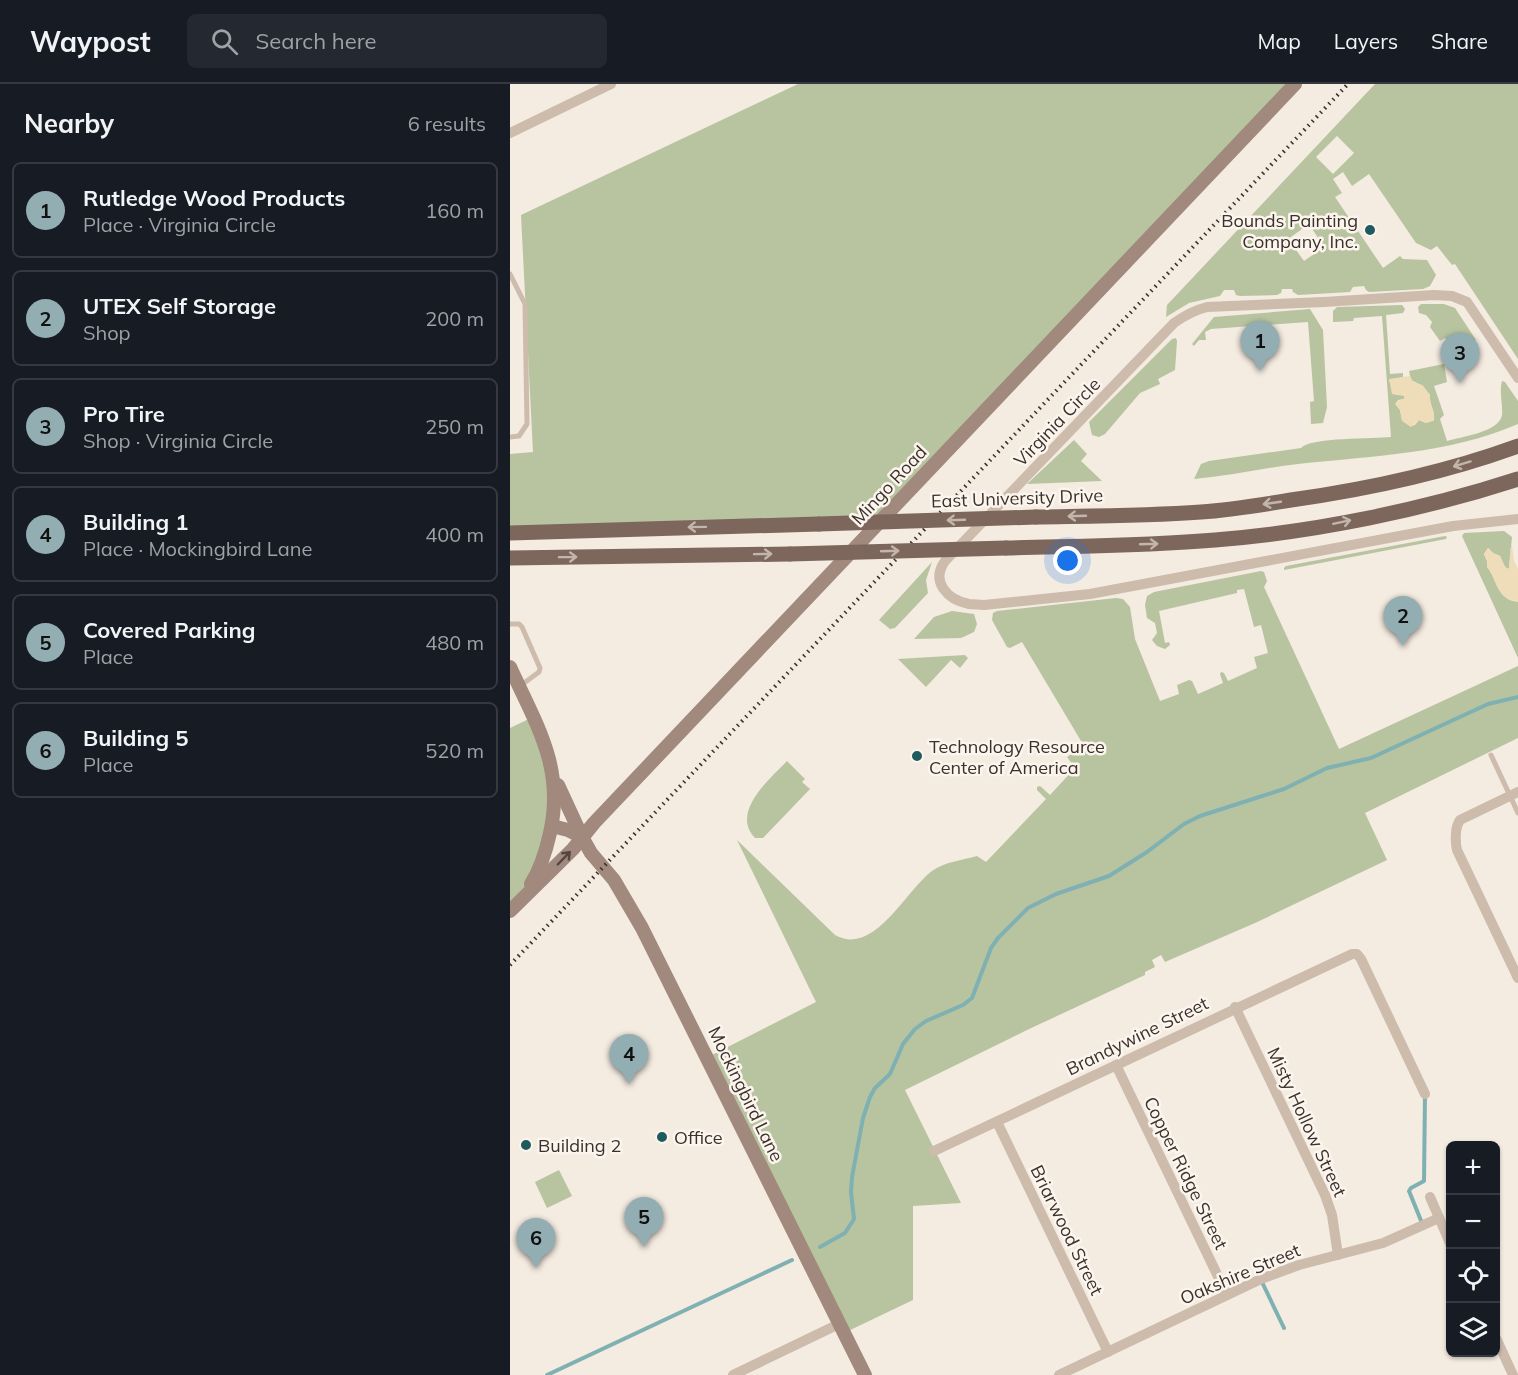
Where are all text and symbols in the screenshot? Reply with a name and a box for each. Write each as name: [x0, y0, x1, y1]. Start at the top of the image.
search box: [187, 14, 607, 68]
text: Waypost: [30, 24, 151, 59]
icon: search: [208, 25, 241, 58]
text: Search here: [256, 27, 377, 55]
text: Map: [1258, 28, 1301, 54]
text: Layers: [1334, 28, 1398, 54]
text: Share: [1431, 28, 1488, 54]
text: Nearby: [24, 107, 114, 140]
text: 6 results: [408, 111, 486, 136]
text: Rutledge Wood Products: [83, 184, 345, 212]
text: 1: [40, 198, 52, 223]
text: 160 m: [425, 198, 484, 223]
place label: Bounds Painting Company, Inc.: [1221, 209, 1358, 253]
text: Place · Virginia Circle: [83, 212, 276, 237]
marker: Bounds Painting Company, Inc.: [1363, 223, 1377, 237]
text: UTEX Self Storage: [83, 292, 276, 320]
text: 2: [40, 306, 52, 331]
text: 200 m: [425, 306, 484, 331]
text: Shop: [83, 320, 131, 345]
pin: 1: [1240, 322, 1280, 371]
pin: 3: [1440, 334, 1480, 383]
street label: Virginia Circle: [1009, 373, 1105, 471]
text: Pro Tire: [83, 400, 165, 428]
text: 3: [40, 414, 52, 439]
text: 250 m: [425, 414, 484, 439]
text: Shop · Virginia Circle: [83, 428, 273, 453]
street label: Mingo Road: [846, 441, 932, 529]
one-way arrow: [1453, 459, 1472, 470]
street label: East University Drive: [931, 484, 1103, 512]
one-way arrow: [1262, 498, 1282, 509]
text: Building 1: [83, 508, 188, 536]
one-way arrow: [1068, 510, 1088, 522]
one-way arrow: [947, 514, 967, 525]
one-way arrow: [1332, 516, 1352, 527]
one-way arrow: [688, 521, 708, 532]
text: 4: [40, 522, 52, 547]
text: 400 m: [425, 522, 484, 547]
text: Place · Mockingbird Lane: [83, 536, 312, 561]
one-way arrow: [1138, 539, 1158, 550]
one-way arrow: [880, 546, 900, 557]
your location: [1053, 546, 1082, 575]
one-way arrow: [753, 549, 773, 560]
one-way arrow: [558, 552, 578, 563]
pin: 2: [1384, 596, 1422, 646]
text: Covered Parking: [83, 616, 255, 644]
text: 5: [40, 630, 52, 655]
text: 480 m: [425, 630, 484, 655]
text: Place: [83, 644, 133, 669]
text: Building 5: [83, 724, 188, 752]
place label: Technology Resource Center of America: [929, 735, 1105, 779]
text: 6: [40, 738, 52, 763]
text: 520 m: [425, 738, 484, 763]
marker: Technology Resource Center of America: [910, 749, 924, 763]
text: Place: [83, 752, 133, 777]
one-way arrow: [556, 851, 571, 866]
street label: Brandywine Street: [1062, 992, 1212, 1080]
street label: Mockingbird Lane: [703, 1023, 789, 1165]
pin: 4: [610, 1034, 648, 1084]
street label: Misty Hollow Street: [1262, 1044, 1352, 1200]
street label: Copper Ridge Street: [1139, 1093, 1233, 1253]
place label: Office: [674, 1126, 723, 1149]
marker: Office: [655, 1130, 669, 1144]
place label: Building 2: [538, 1134, 621, 1157]
marker: Building 2: [519, 1138, 533, 1152]
map controls: [1446, 1141, 1500, 1357]
button: +: [1446, 1141, 1500, 1195]
street label: Briarwood Street: [1025, 1161, 1109, 1299]
button: −: [1446, 1195, 1500, 1249]
pin: 5: [624, 1198, 664, 1247]
pin: 6: [516, 1218, 556, 1268]
street label: Oakshire Street: [1176, 1238, 1304, 1310]
button: locate: [1446, 1249, 1500, 1303]
button: layers: [1446, 1303, 1500, 1357]

